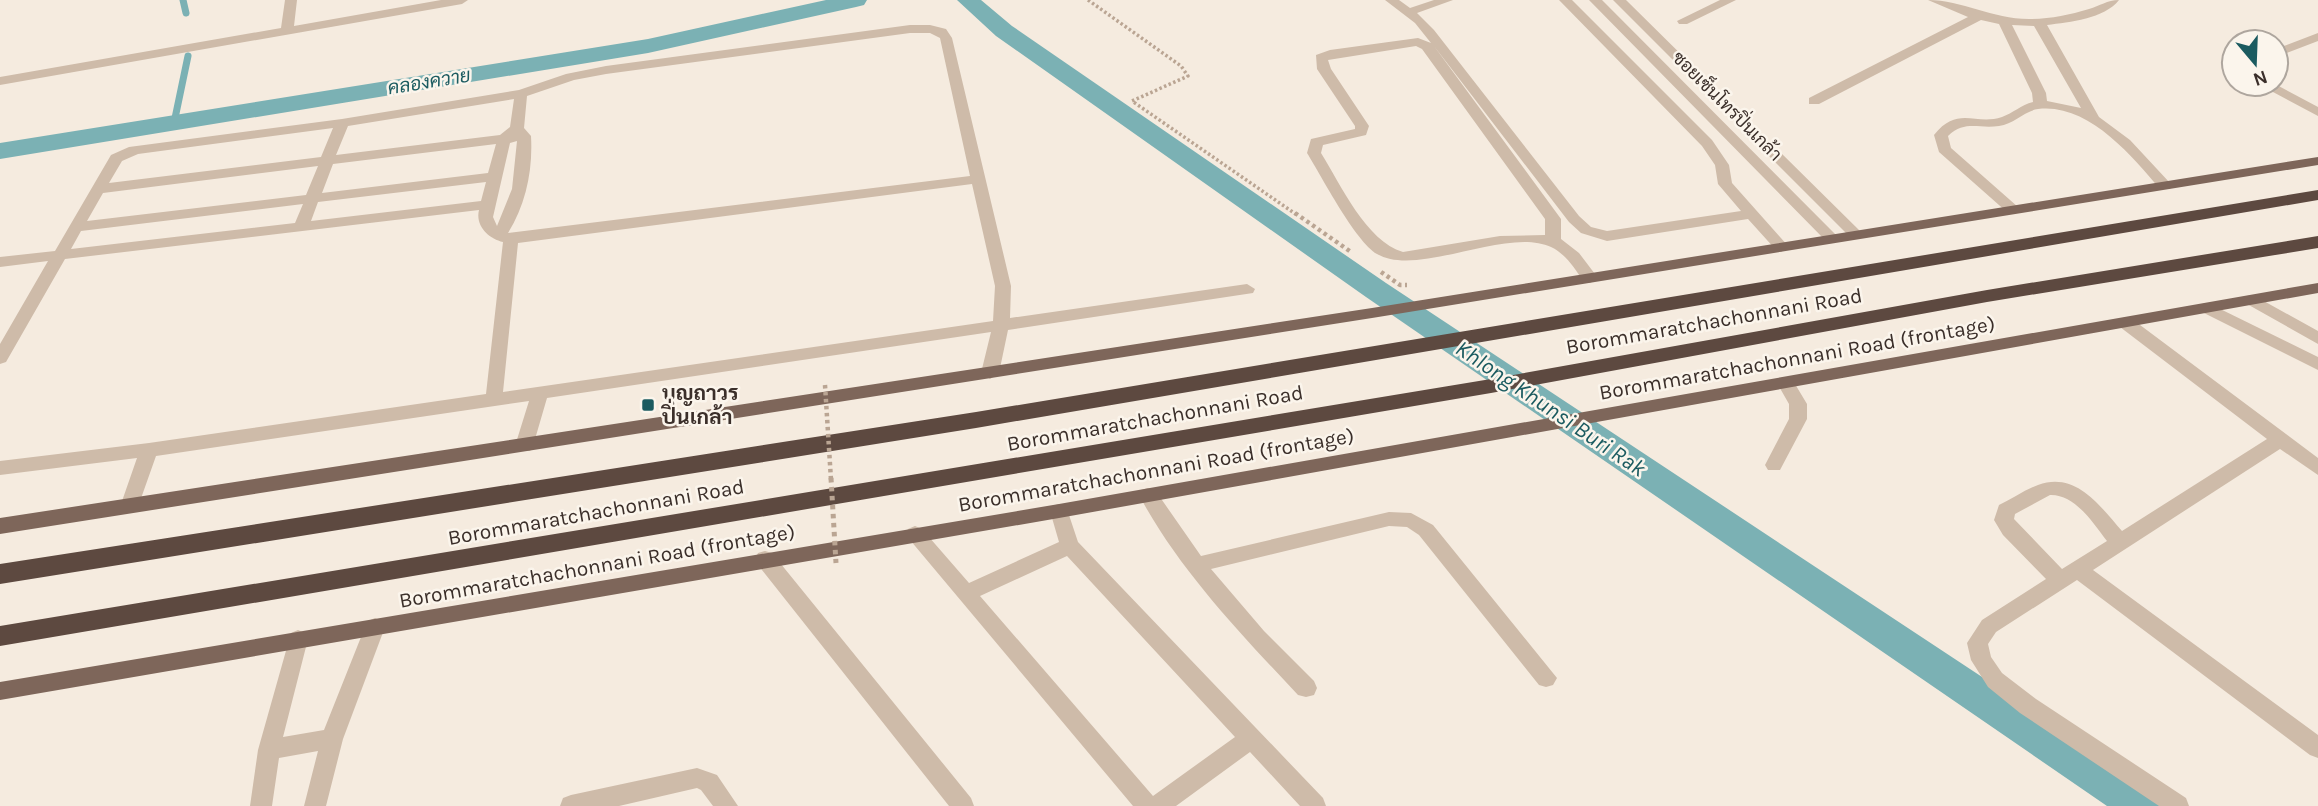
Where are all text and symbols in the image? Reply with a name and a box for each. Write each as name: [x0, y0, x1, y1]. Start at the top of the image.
north arrow: [2220, 28, 2290, 98]
street label: ซอยเซ็นโทรปิ่นเกล้า: [1668, 44, 1789, 165]
water label: คลองควาย: [386, 65, 472, 99]
text: N: [2250, 66, 2270, 91]
street label: Borommaratchachonnani Road: [1564, 283, 1864, 359]
street label: Borommaratchachonnani Road (frontage): [1597, 311, 1997, 405]
water label: Khlong Khunsi Buri Rak: [1450, 335, 1651, 482]
street label: Borommaratchachonnani Road: [1005, 380, 1305, 456]
place label: บุญถาวร ปิ่นเกล้า: [660, 381, 738, 429]
marker: บุญถาวร ปิ่นเกล้า: [640, 397, 656, 413]
street label: Borommaratchachonnani Road (frontage): [956, 423, 1356, 517]
street label: Borommaratchachonnani Road: [446, 474, 746, 550]
street label: Borommaratchachonnani Road (frontage): [397, 519, 797, 613]

